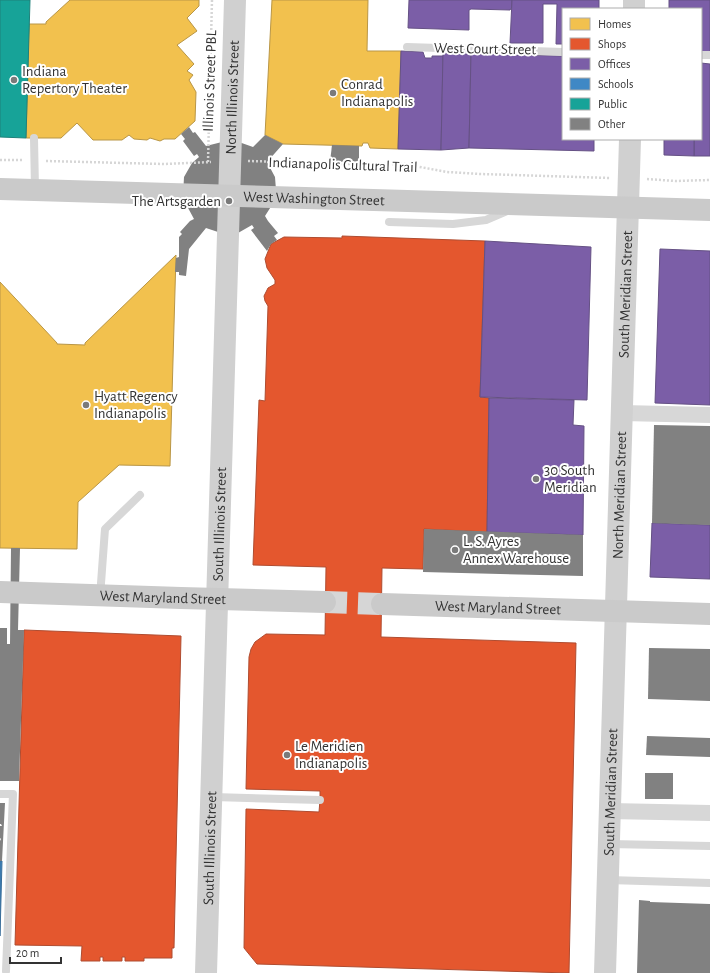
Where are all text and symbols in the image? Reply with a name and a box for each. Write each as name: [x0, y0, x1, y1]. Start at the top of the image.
legend: [562, 8, 702, 140]
text: Homes: [598, 18, 631, 30]
street label: Illinois Street PBL: [201, 29, 219, 132]
text: Shops: [598, 38, 626, 50]
street label: North Illinois Street: [223, 40, 241, 155]
street label: West Court Street: [434, 41, 536, 57]
text: Offices: [598, 58, 631, 70]
place label: Indiana Repertory Theater: [22, 64, 127, 96]
marker: Indiana Repertory Theater: [9, 75, 19, 85]
place label: Conrad Indianapolis: [341, 77, 413, 109]
text: Schools: [598, 78, 633, 90]
marker: Conrad Indianapolis: [328, 88, 338, 98]
text: Public: [598, 98, 627, 110]
text: Other: [598, 118, 625, 130]
street label: Indianapolis Cultural Trail: [268, 155, 418, 175]
street label: West Washington Street: [243, 189, 385, 208]
place label: The Artsgarden: [132, 194, 221, 209]
marker: The Artsgarden: [224, 196, 234, 206]
street label: South Meridian Street: [616, 230, 635, 358]
place label: Hyatt Regency Indianapolis: [94, 389, 178, 421]
marker: Hyatt Regency Indianapolis: [81, 400, 91, 410]
street label: North Meridian Street: [610, 431, 629, 559]
place label: 30 South Meridian: [544, 463, 597, 495]
street label: South Illinois Street: [210, 467, 229, 581]
marker: 30 South Meridian: [531, 474, 541, 484]
place label: L. S. Ayres Annex Warehouse: [463, 534, 569, 566]
marker: L. S. Ayres Annex Warehouse: [450, 545, 460, 555]
street label: West Maryland Street: [100, 588, 226, 607]
street label: West Maryland Street: [435, 598, 562, 617]
street label: South Meridian Street: [601, 728, 620, 856]
place label: Le Meridien Indianapolis: [295, 739, 367, 771]
marker: Le Meridien Indianapolis: [282, 750, 292, 760]
street label: South Illinois Street: [201, 791, 219, 905]
scale bar: [10, 939, 61, 965]
text: 20 m: [16, 947, 39, 959]

